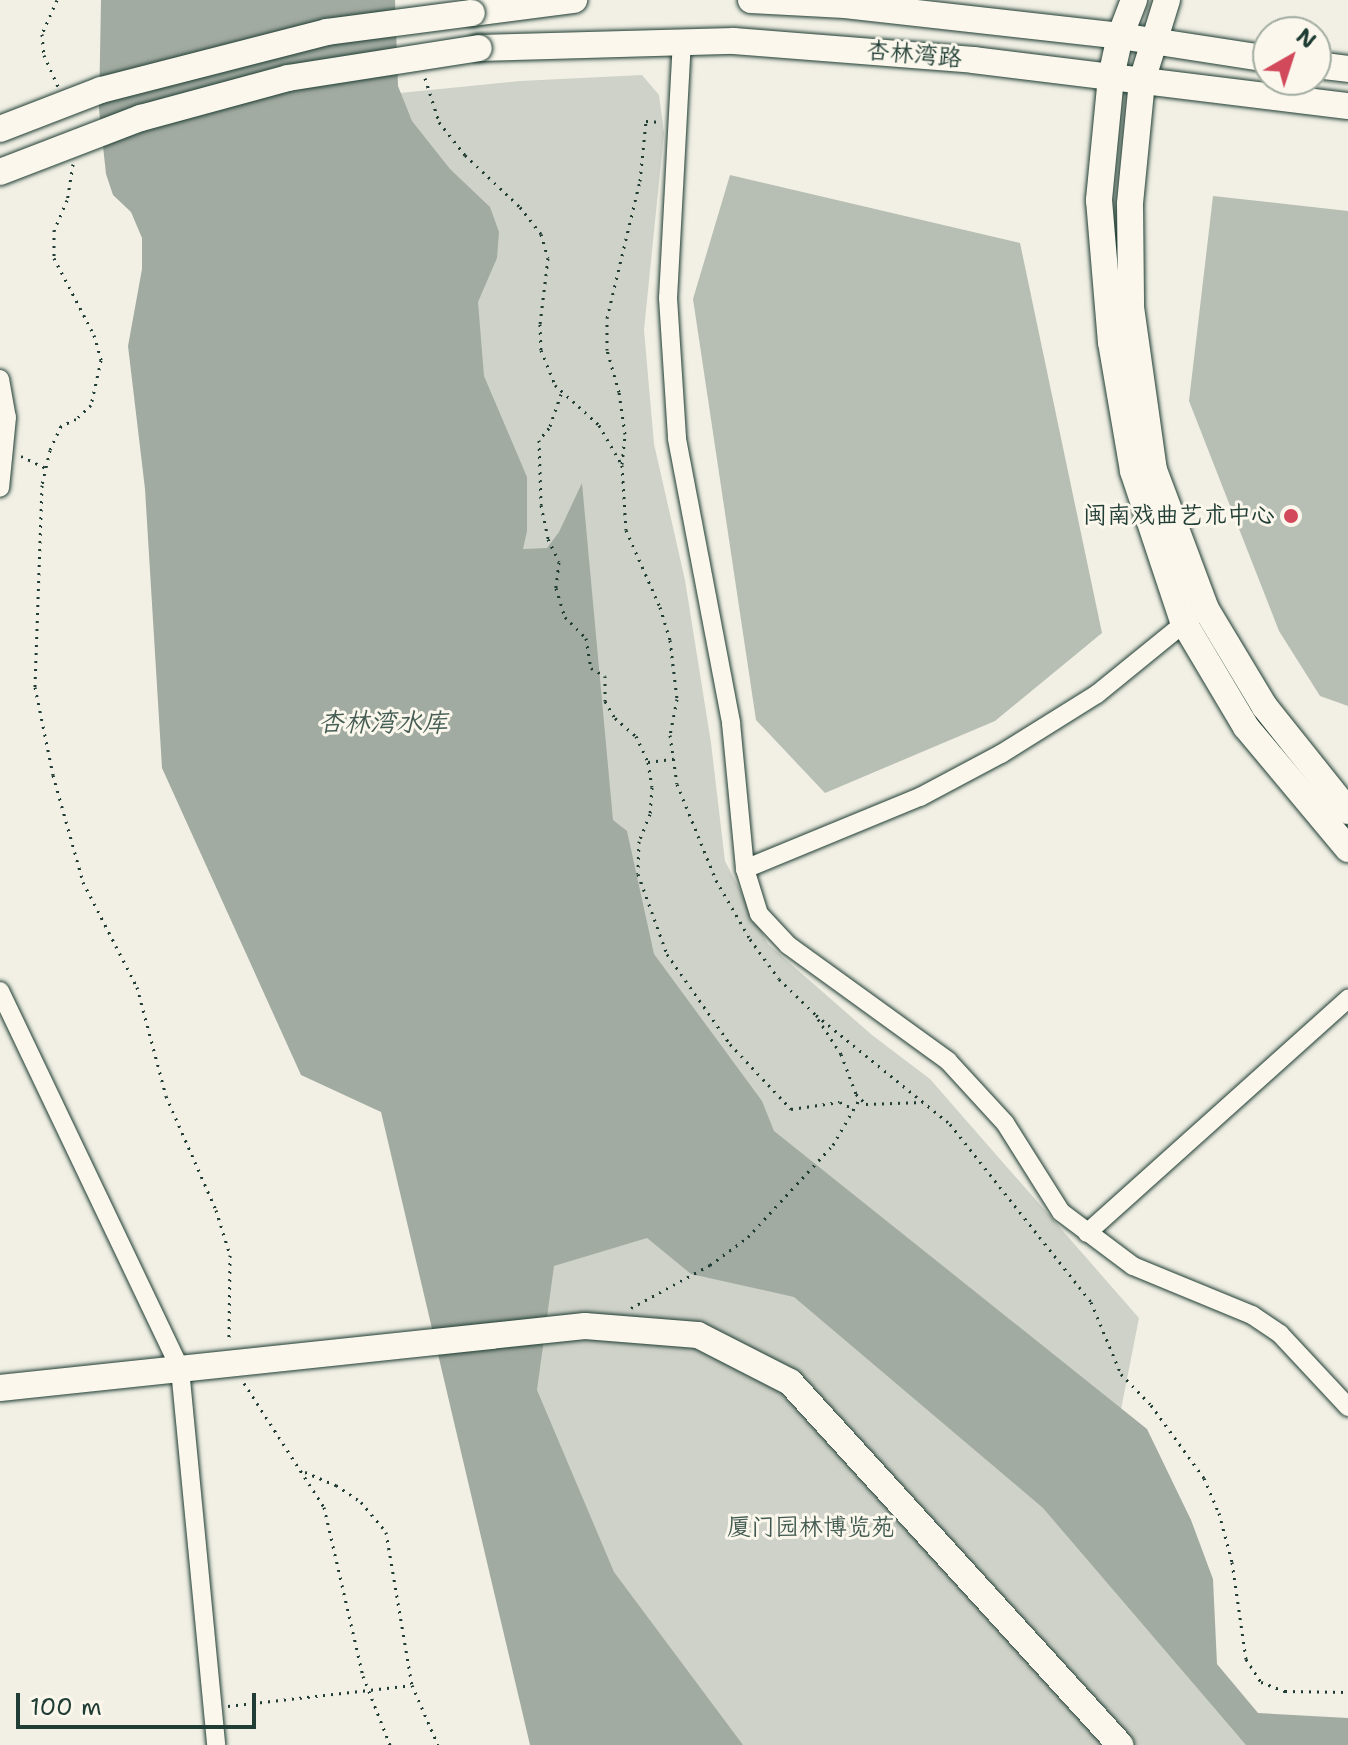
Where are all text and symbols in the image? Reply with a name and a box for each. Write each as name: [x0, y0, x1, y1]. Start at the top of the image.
north arrow: [1252, 16, 1332, 96]
text: N: [1290, 22, 1322, 55]
street label: 杏林湾路: [865, 36, 963, 74]
place label: 闽南戏曲艺术中心: [1083, 502, 1275, 530]
marker: 闽南戏曲艺术中心: [1282, 507, 1300, 525]
water label: 杏林湾水库: [318, 706, 448, 738]
park label: 厦门园林博览苑: [727, 1514, 895, 1542]
scale bar: [20, 1677, 260, 1727]
text: 100 m: [30, 1691, 102, 1723]

